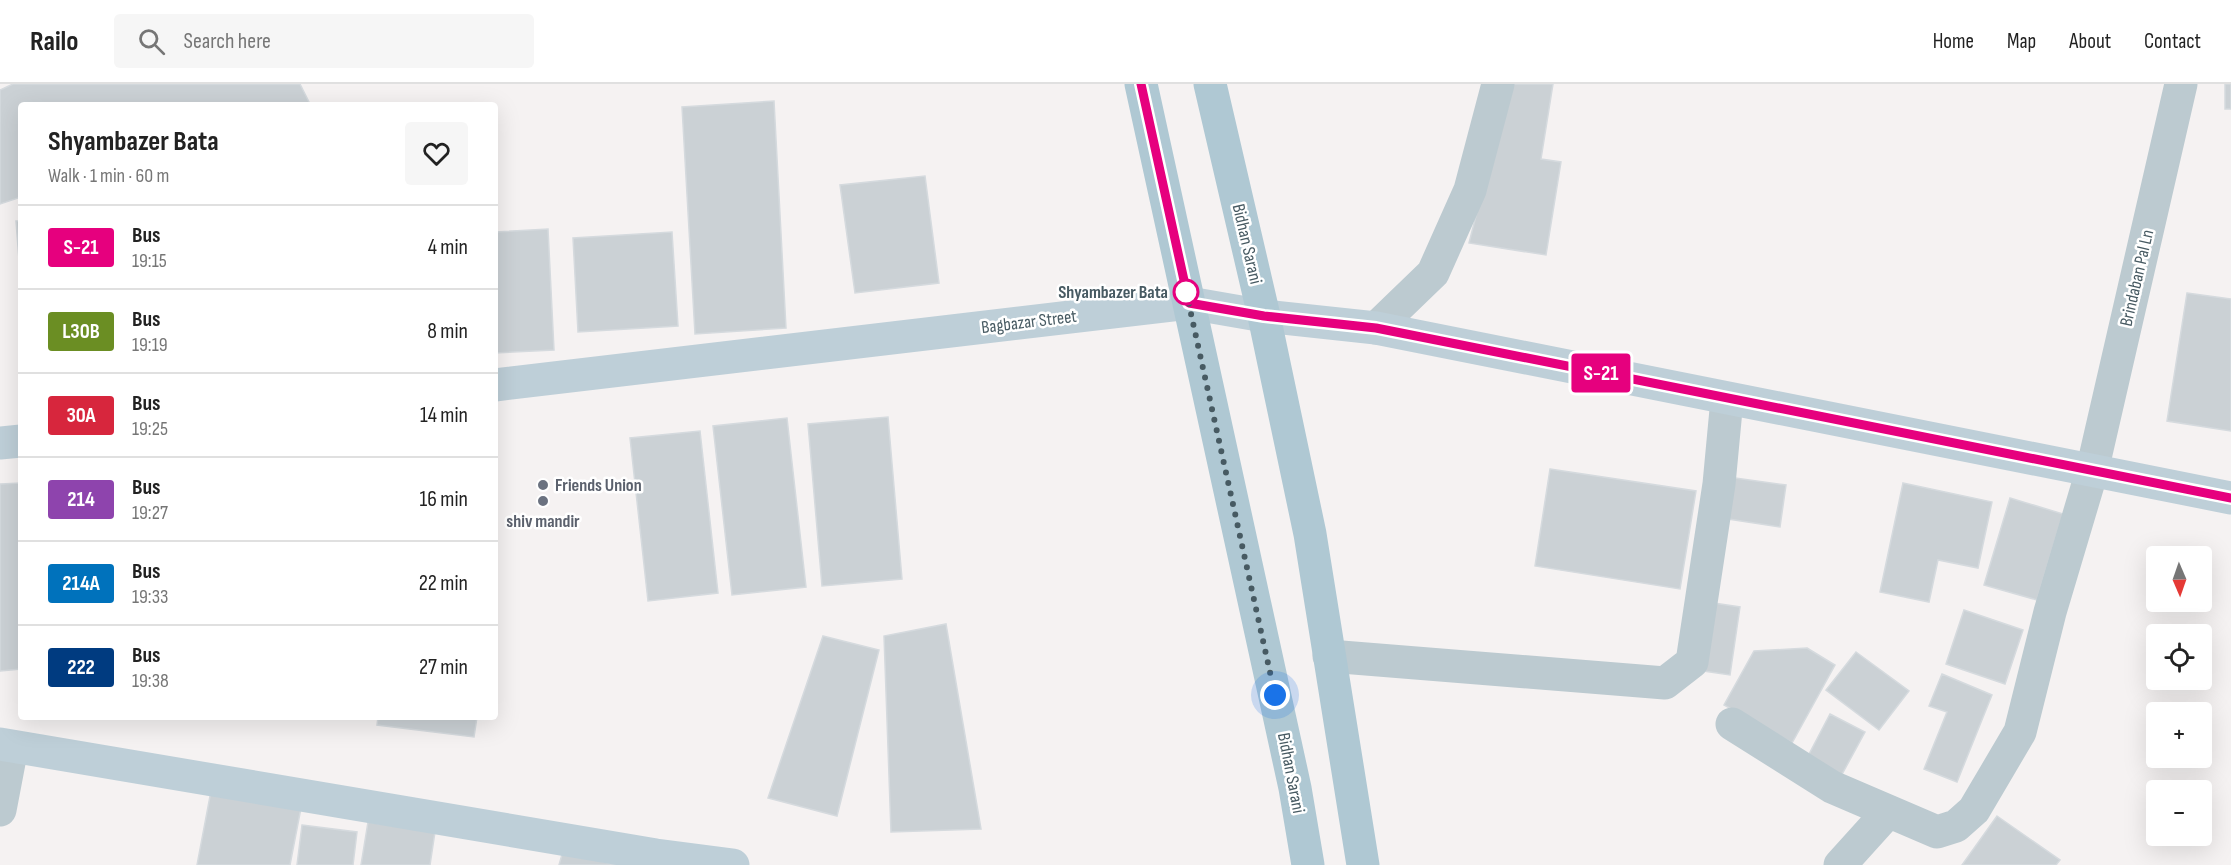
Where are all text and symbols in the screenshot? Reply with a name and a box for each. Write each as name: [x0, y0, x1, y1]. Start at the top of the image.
search box: [114, 14, 534, 68]
text: Railo: [30, 25, 78, 58]
icon: search: [135, 25, 168, 58]
text: Search here: [183, 28, 271, 55]
text: Home: [1933, 29, 1974, 54]
text: Map: [2007, 29, 2036, 54]
text: About: [2069, 29, 2111, 54]
text: Contact: [2144, 29, 2201, 54]
button: heart: [405, 122, 468, 185]
text: Shyambazer Bata: [48, 125, 219, 158]
text: Walk · 1 min · 60 m: [48, 164, 169, 188]
street label: Bidhan Sarani: [1228, 202, 1266, 286]
text: Bus: [132, 222, 161, 249]
street label: Brindaban Pal Ln: [2116, 228, 2158, 328]
text: 4 min: [428, 234, 468, 261]
text: S-21: [63, 235, 99, 260]
text: 19:15: [132, 249, 167, 273]
marker: Shyambazer Bata: [1173, 279, 1199, 305]
place label: Shyambazer Bata: [1058, 282, 1168, 303]
text: Bus: [132, 306, 161, 333]
street label: Bagbazar Street: [980, 306, 1078, 338]
text: 8 min: [427, 318, 468, 345]
text: L30B: [62, 319, 100, 344]
text: 19:19: [132, 333, 168, 357]
line badge: S-21: [1559, 354, 1643, 392]
text: S-21: [1583, 361, 1619, 386]
text: Bus: [132, 390, 161, 417]
text: 14 min: [420, 402, 468, 429]
text: 30A: [66, 403, 96, 428]
text: 19:25: [132, 417, 168, 441]
text: Bus: [132, 474, 161, 501]
place label: Friends Union: [555, 475, 642, 496]
marker: Friends Union: [536, 478, 550, 492]
text: 16 min: [420, 486, 468, 513]
text: 214: [67, 487, 95, 512]
marker: shiv mandir: [536, 494, 550, 508]
text: 19:27: [132, 501, 168, 525]
place label: shiv mandir: [506, 511, 580, 532]
north arrow: [2146, 546, 2212, 612]
map controls: [2146, 546, 2212, 846]
text: Bus: [132, 558, 161, 585]
text: 22 min: [419, 570, 468, 597]
text: 214A: [62, 571, 100, 596]
text: 19:33: [132, 585, 168, 609]
button: locate: [2146, 624, 2212, 690]
text: Bus: [132, 642, 161, 669]
text: 27 min: [419, 654, 468, 681]
text: 222: [67, 655, 95, 680]
text: 19:38: [132, 669, 169, 693]
your location: [1260, 680, 1290, 710]
button: +: [2146, 702, 2212, 768]
street label: Bidhan Sarani: [1273, 731, 1309, 815]
button: −: [2146, 780, 2212, 846]

